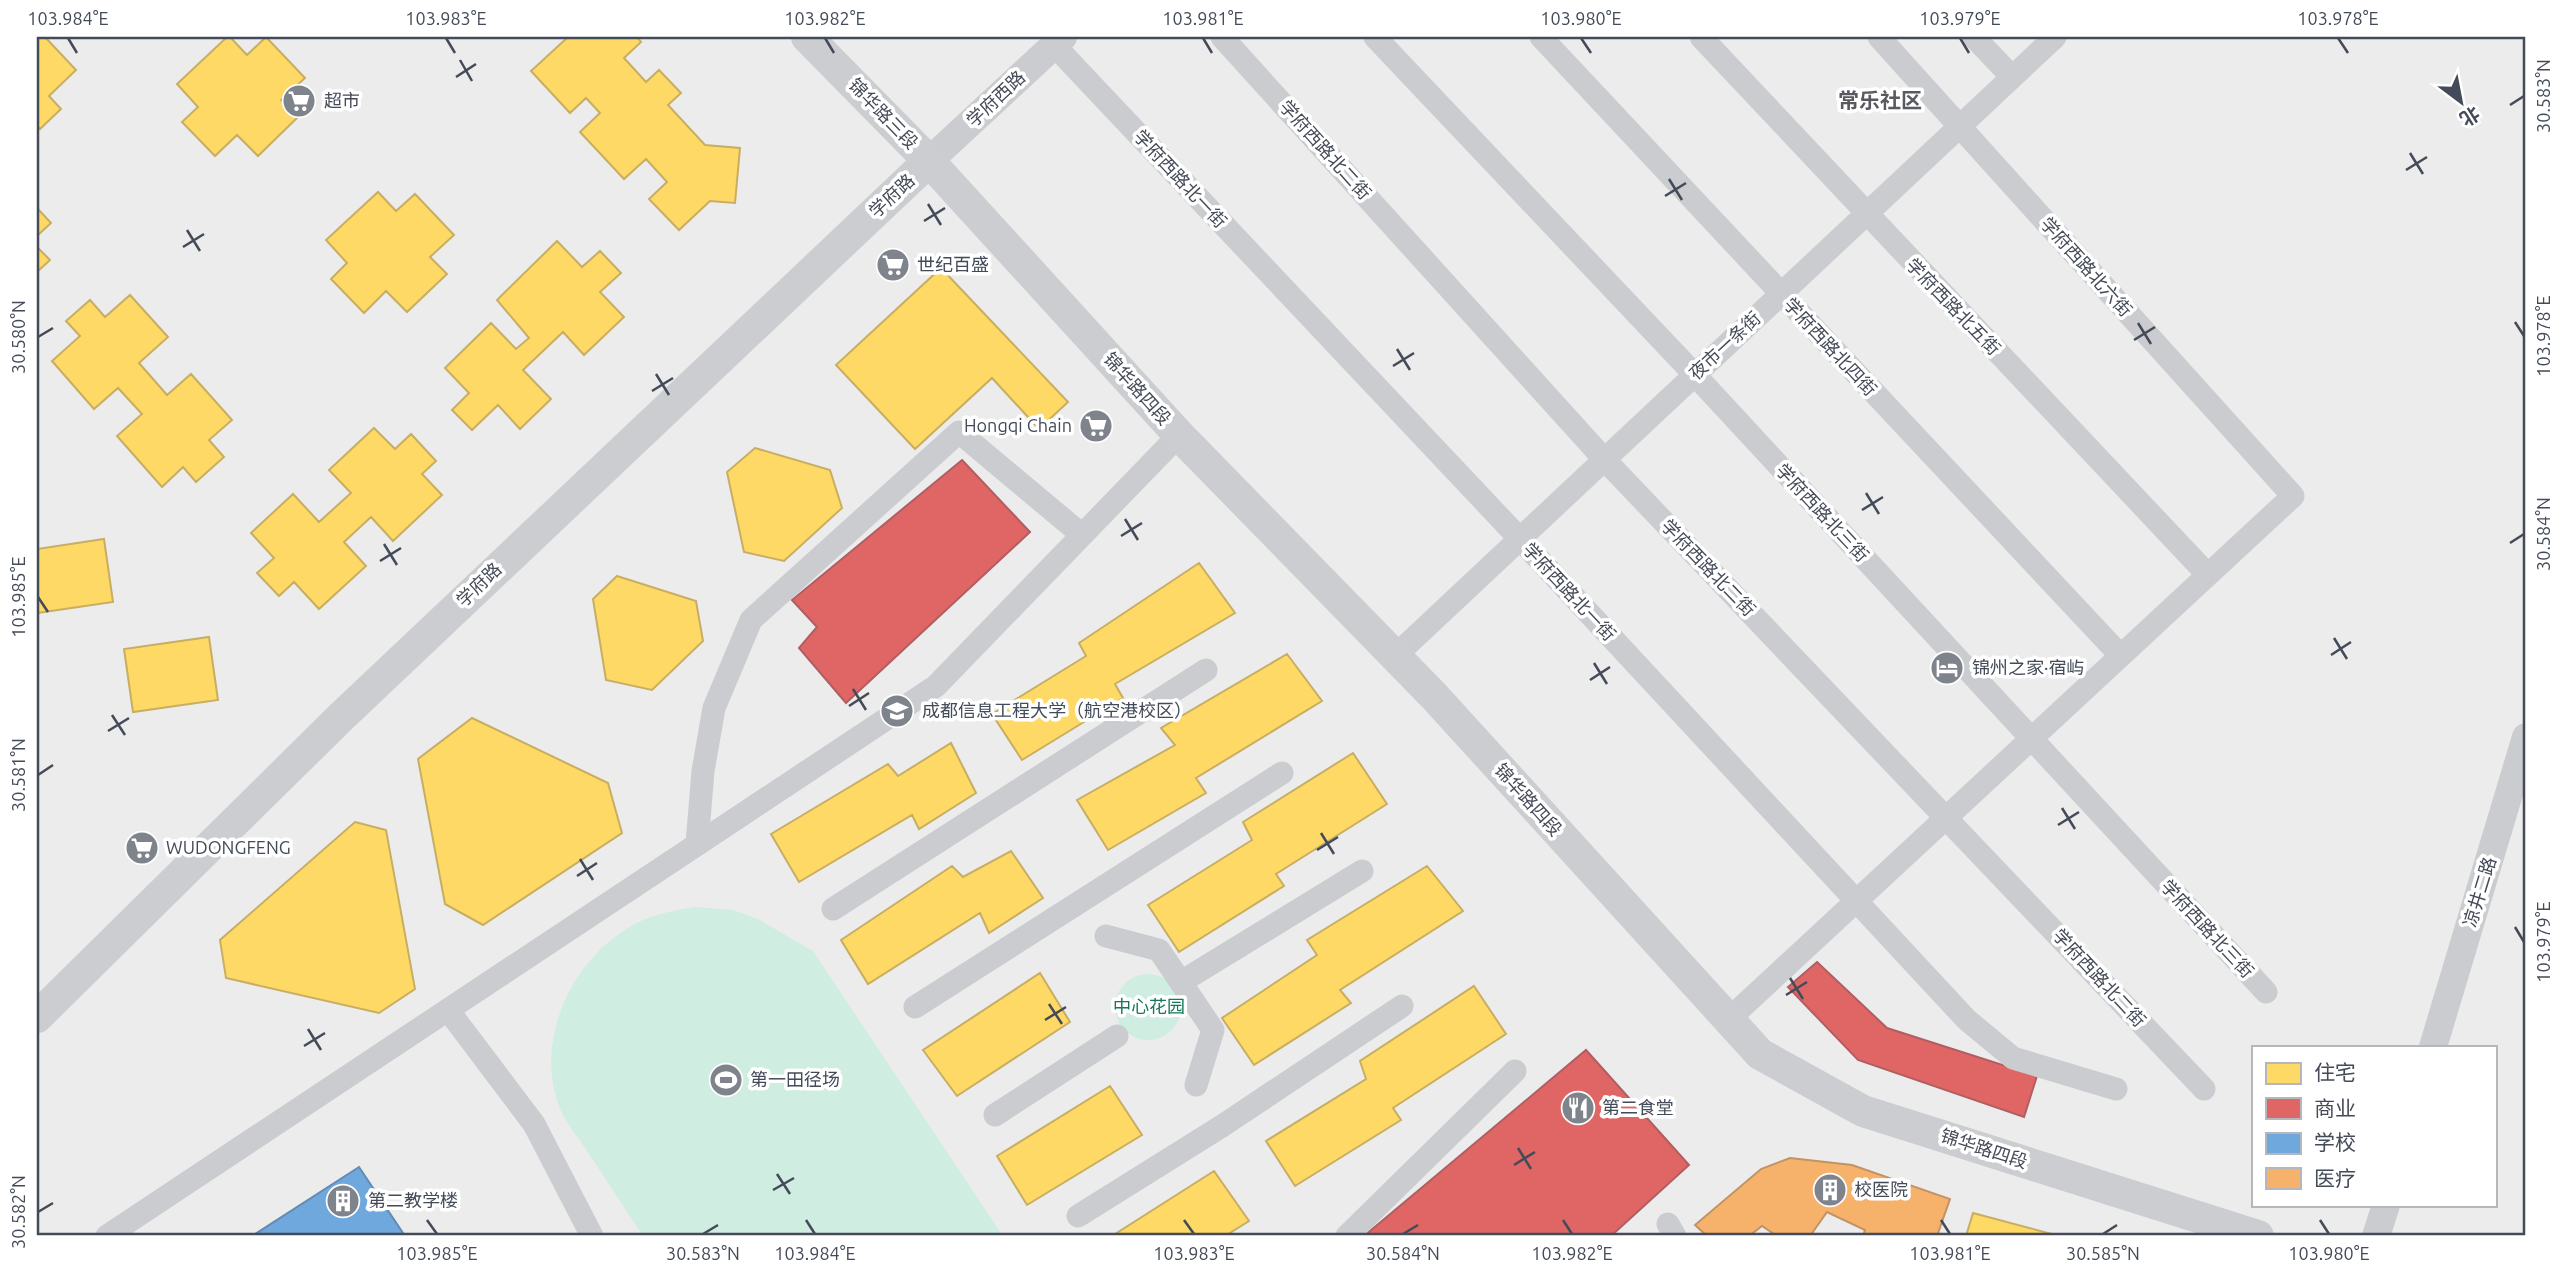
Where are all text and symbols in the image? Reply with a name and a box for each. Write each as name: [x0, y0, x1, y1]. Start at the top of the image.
text: 103.984°E: [27, 8, 109, 28]
text: 103.983°E: [405, 8, 487, 28]
text: 103.982°E: [784, 8, 866, 28]
text: 103.981°E: [1162, 8, 1244, 28]
text: 103.980°E: [1540, 8, 1622, 28]
text: 103.979°E: [1919, 8, 2001, 28]
text: 103.978°E: [2297, 8, 2379, 28]
text: 30.583°N: [2533, 59, 2553, 133]
street label: 学府西路: [962, 66, 1028, 130]
north arrow: [2426, 66, 2496, 136]
street label: 锦华路三段: [845, 74, 922, 153]
supermarket icon: 超市: [280, 82, 318, 120]
district label: 常乐社区: [1838, 88, 1922, 112]
place label: 超市: [324, 90, 360, 110]
street label: 学府西路北二街: [1276, 96, 1375, 203]
text: 北: [2456, 102, 2484, 131]
street label: 学府西路北一街: [1130, 125, 1231, 231]
street label: 学府路: [865, 170, 918, 221]
street label: 学府西路北六街: [2037, 213, 2136, 320]
supermarket icon: 世纪百盛: [874, 246, 912, 284]
place label: 世纪百盛: [917, 254, 989, 274]
street label: 学府西路北五街: [1903, 254, 2005, 359]
street label: 学府西路北四街: [1780, 293, 1881, 399]
text: 103.978°E: [2533, 295, 2553, 377]
text: 30.580°N: [8, 300, 28, 374]
street label: 夜市一条街: [1685, 307, 1764, 383]
street label: 锦华路四段: [1100, 348, 1175, 428]
supermarket icon: Hongqi Chain: [1077, 407, 1115, 445]
place label: Hongqi Chain: [964, 415, 1072, 435]
street label: 学府西路北三街: [1772, 459, 1873, 565]
text: 30.584°N: [2533, 497, 2553, 571]
street label: 学府西路北二街: [1658, 515, 1760, 620]
street label: 学府西路北一街: [1519, 538, 1620, 644]
text: 103.985°E: [8, 556, 28, 638]
street label: 学府路: [452, 558, 505, 610]
hotel icon: 锦州之家·宿屿: [1928, 649, 1966, 687]
place label: 锦州之家·宿屿: [1972, 657, 2084, 677]
school or university icon: 成都信息工程大学（航空港校区）: [878, 692, 916, 730]
place label: 成都信息工程大学（航空港校区）: [922, 700, 1192, 720]
text: 30.581°N: [8, 738, 28, 812]
street label: 锦华路四段: [1491, 759, 1566, 839]
supermarket icon: WUDONGFENG: [123, 829, 161, 867]
place label: WUDONGFENG: [166, 837, 291, 857]
street label: 凉井二路: [2459, 854, 2499, 929]
street label: 学府西路北三街: [2157, 875, 2258, 981]
text: 103.979°E: [2533, 901, 2553, 983]
street label: 学府西路北二街: [2049, 924, 2150, 1030]
park label: 中心花园: [1113, 996, 1185, 1016]
legend: [2252, 1046, 2496, 1206]
text: 住宅: [2314, 1060, 2356, 1084]
sports icon: 第一田径场: [707, 1061, 745, 1099]
place label: 第一田径场: [750, 1069, 840, 1089]
restaurant icon: 第二食堂: [1559, 1089, 1597, 1127]
text: 商业: [2314, 1096, 2356, 1120]
place label: 第二食堂: [1602, 1097, 1674, 1117]
street label: 锦华路四段: [1938, 1125, 2030, 1171]
text: 学校: [2314, 1130, 2356, 1154]
text: 医疗: [2314, 1166, 2356, 1190]
building icon: 校医院: [1811, 1171, 1849, 1209]
text: 30.582°N: [8, 1175, 28, 1249]
place label: 校医院: [1854, 1179, 1908, 1199]
building icon: 第二教学楼: [324, 1182, 362, 1220]
place label: 第二教学楼: [368, 1190, 458, 1210]
text: 103.985°E: [396, 1243, 478, 1263]
text: 30.583°N: [666, 1243, 740, 1263]
text: 103.984°E: [774, 1243, 856, 1263]
text: 103.983°E: [1153, 1243, 1235, 1263]
text: 30.584°N: [1366, 1243, 1440, 1263]
text: 103.982°E: [1531, 1243, 1613, 1263]
text: 103.981°E: [1909, 1243, 1991, 1263]
text: 30.585°N: [2066, 1243, 2140, 1263]
text: 103.980°E: [2288, 1243, 2370, 1263]

